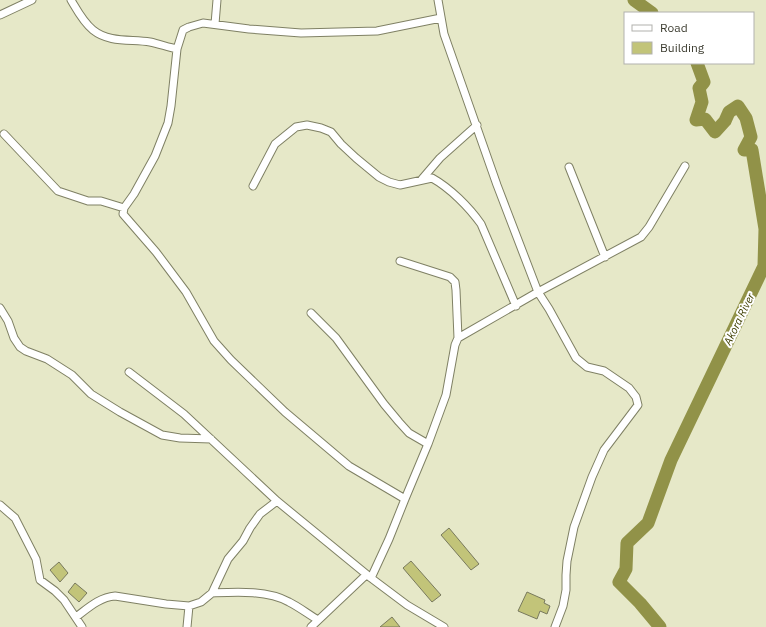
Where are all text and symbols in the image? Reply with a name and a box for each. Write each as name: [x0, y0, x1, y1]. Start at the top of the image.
legend: [624, 12, 754, 64]
text: Road: [660, 20, 688, 35]
text: Building: [660, 40, 705, 55]
water label: Akora River: [720, 290, 758, 348]

